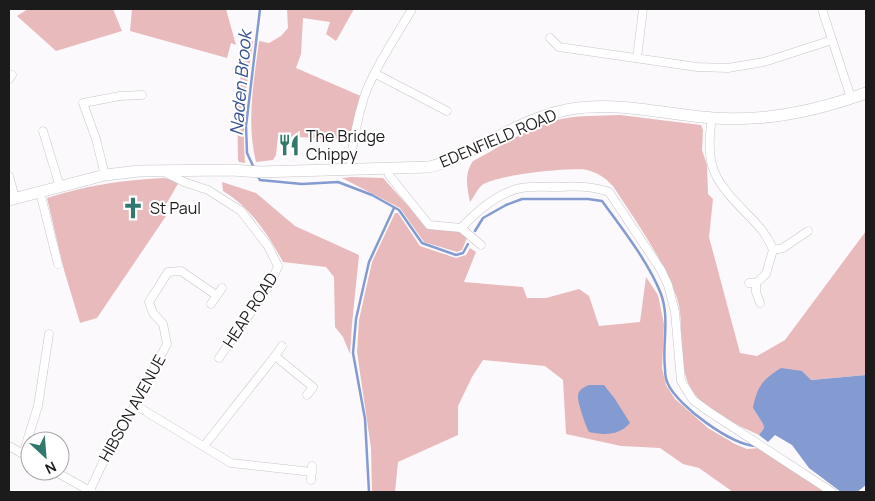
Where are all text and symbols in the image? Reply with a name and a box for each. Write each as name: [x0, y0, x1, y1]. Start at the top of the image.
water label: Naden Brook: [223, 27, 257, 136]
street label: EDENFIELD ROAD: [436, 103, 560, 173]
place label: The Bridge Chippy: [306, 125, 385, 165]
restaurant icon: The Bridge Chippy: [276, 132, 302, 158]
church icon: St Paul: [120, 195, 146, 221]
place label: St Paul: [150, 197, 201, 219]
street label: HEAP ROAD: [218, 268, 283, 352]
street label: HIBSON AVENUE: [93, 351, 171, 465]
north arrow: [20, 431, 70, 481]
text: N: [42, 457, 60, 479]

